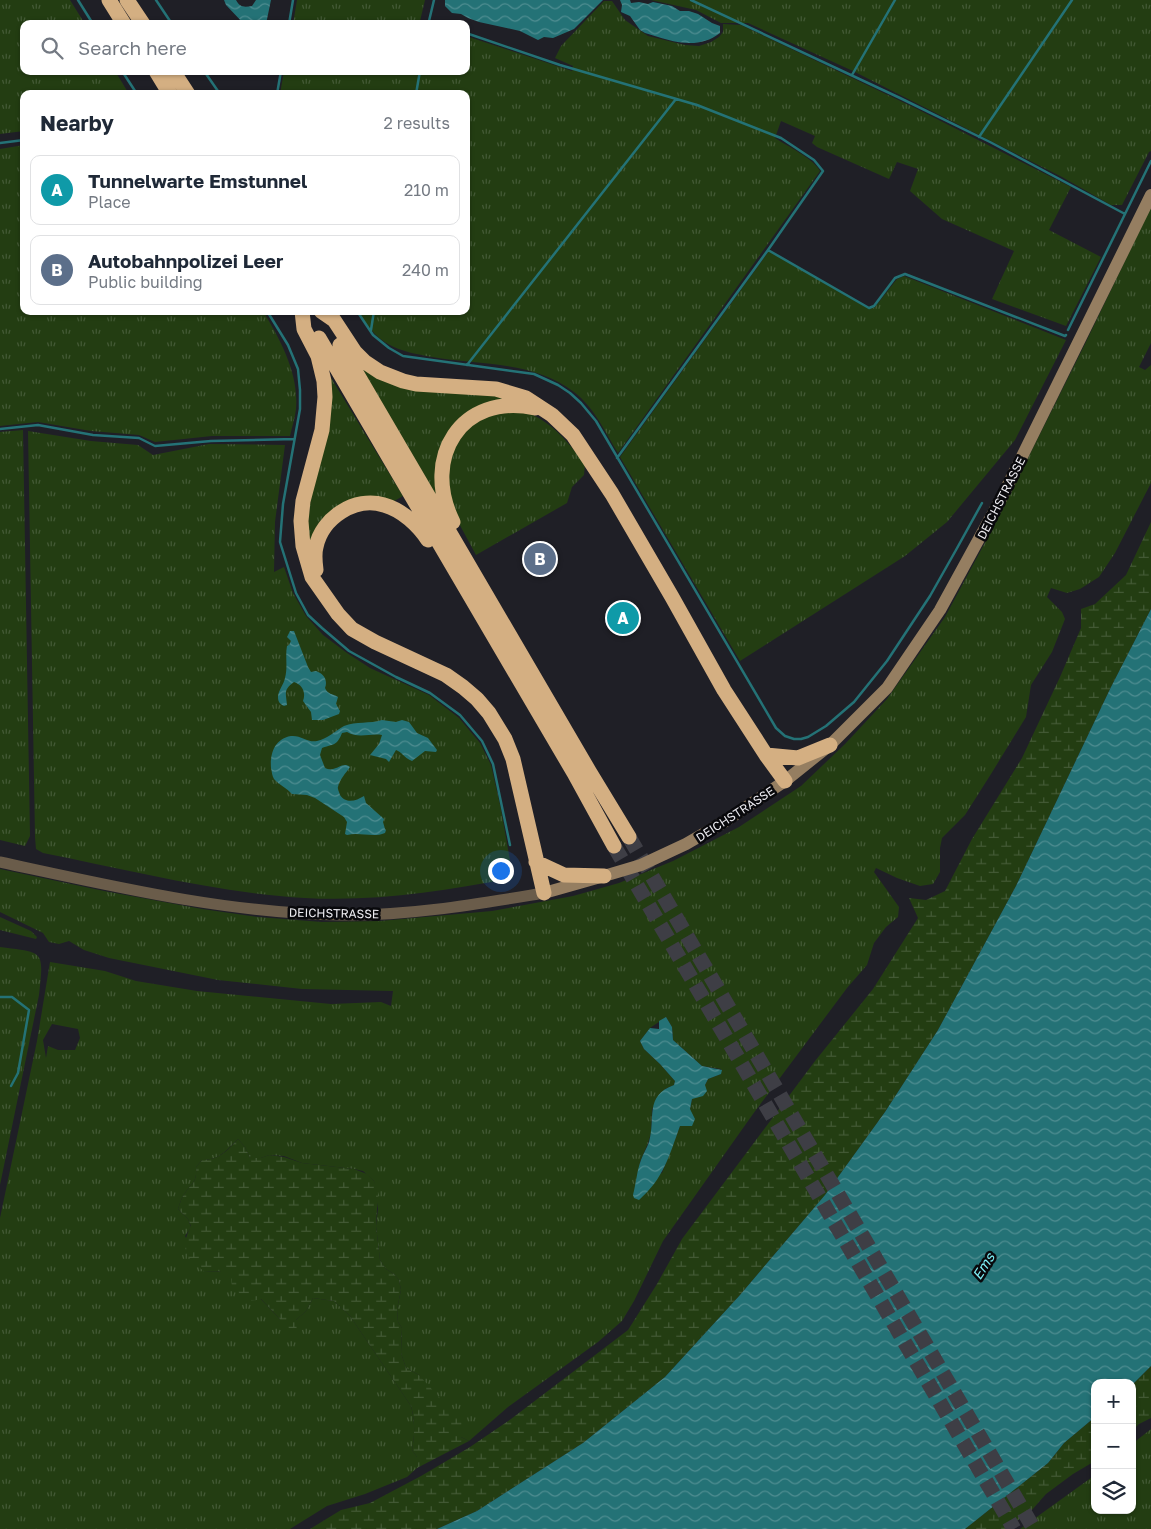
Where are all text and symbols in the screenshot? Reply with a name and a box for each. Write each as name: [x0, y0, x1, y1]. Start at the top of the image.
search box: [20, 20, 470, 75]
icon: search: [38, 34, 66, 62]
text: Search here: [78, 36, 187, 59]
text: Nearby: [40, 110, 114, 136]
text: 2 results: [384, 113, 450, 133]
text: Tunnelwarte Emstunnel: [88, 169, 307, 192]
text: A: [51, 180, 63, 200]
text: 210 m: [404, 180, 449, 200]
text: Place: [88, 192, 131, 212]
text: Autobahnpolizei Leer: [88, 249, 283, 272]
text: B: [51, 260, 63, 280]
text: 240 m: [402, 260, 449, 280]
text: Public building: [88, 272, 203, 292]
street label: DEICHSTRASSE: [974, 454, 1028, 542]
pin: B: [524, 540, 556, 578]
pin: A: [607, 599, 639, 637]
street label: DEICHSTRASSE: [693, 783, 777, 845]
your location: [488, 858, 514, 884]
street label: DEICHSTRASSE: [289, 905, 379, 921]
water label: Ems: [968, 1249, 998, 1283]
map controls: [1091, 1379, 1136, 1514]
button: +: [1091, 1379, 1136, 1424]
button: −: [1091, 1424, 1136, 1469]
button: layers: [1091, 1469, 1136, 1514]

